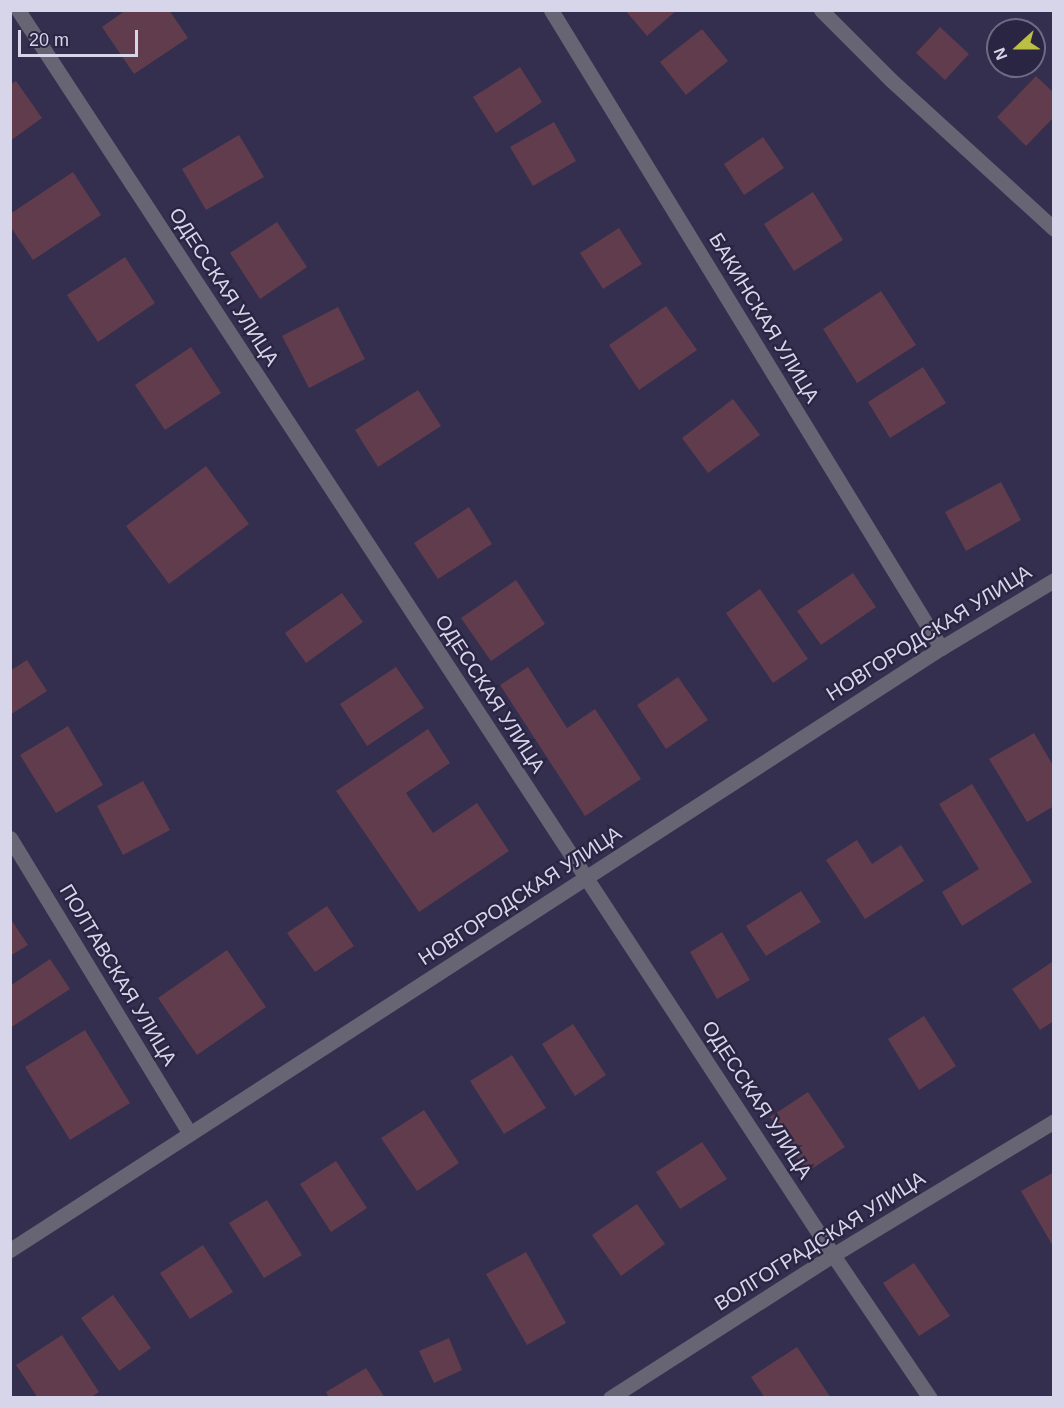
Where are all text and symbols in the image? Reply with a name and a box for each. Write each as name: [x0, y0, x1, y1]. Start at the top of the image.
scale bar: [21, 18, 141, 56]
north arrow: [986, 18, 1046, 78]
text: 20 m: [29, 30, 69, 50]
text: N: [991, 45, 1011, 62]
street label: ОДЕССКАЯ УЛИЦА: [164, 203, 284, 371]
street label: БАКИНСКАЯ УЛИЦА: [704, 229, 824, 407]
street label: НОВГОРОДСКАЯ УЛИЦА: [822, 560, 1036, 706]
street label: ОДЕССКАЯ УЛИЦА: [430, 610, 550, 778]
street label: НОВГОРОДСКАЯ УЛИЦА: [414, 821, 626, 971]
street label: ПОЛТАВСКАЯ УЛИЦА: [54, 880, 182, 1070]
street label: ОДЕССКАЯ УЛИЦА: [697, 1016, 817, 1184]
street label: ВОЛГОГРАДСКАЯ УЛИЦА: [710, 1166, 930, 1316]

